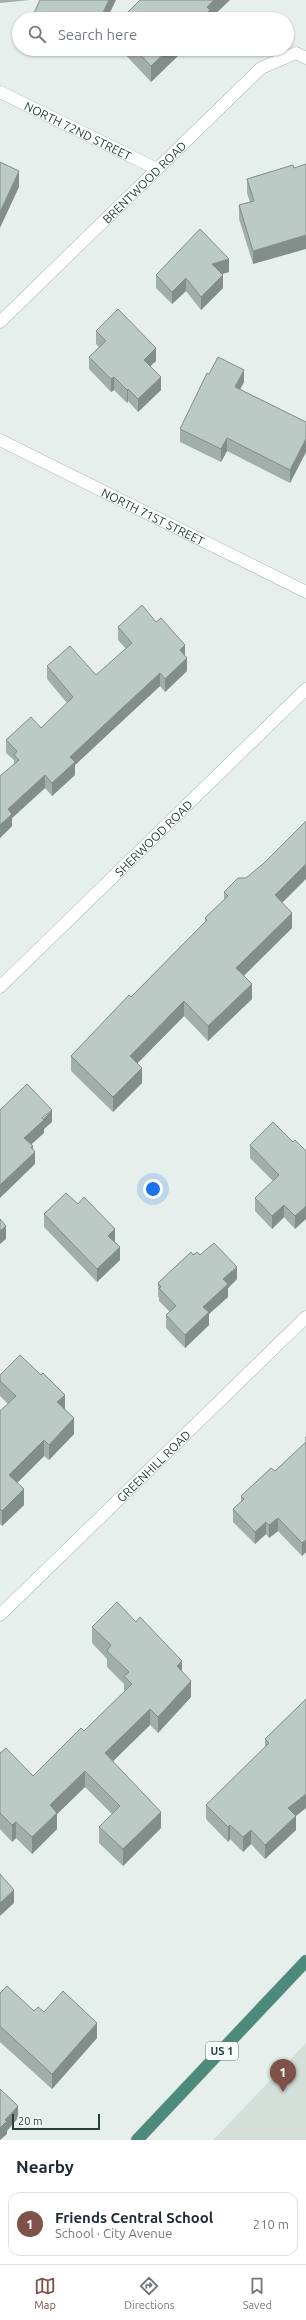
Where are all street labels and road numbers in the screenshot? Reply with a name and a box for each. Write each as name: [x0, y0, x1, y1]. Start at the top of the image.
street label: NORTH 72ND STREET: [23, 99, 134, 162]
street label: BRENTWOOD ROAD: [100, 138, 188, 225]
street label: NORTH 71ST STREET: [100, 485, 207, 547]
street label: SHERWOOD ROAD: [112, 797, 195, 878]
street label: GREENHILL ROAD: [114, 1427, 193, 1504]
road number: US 1: [206, 2042, 238, 2060]

